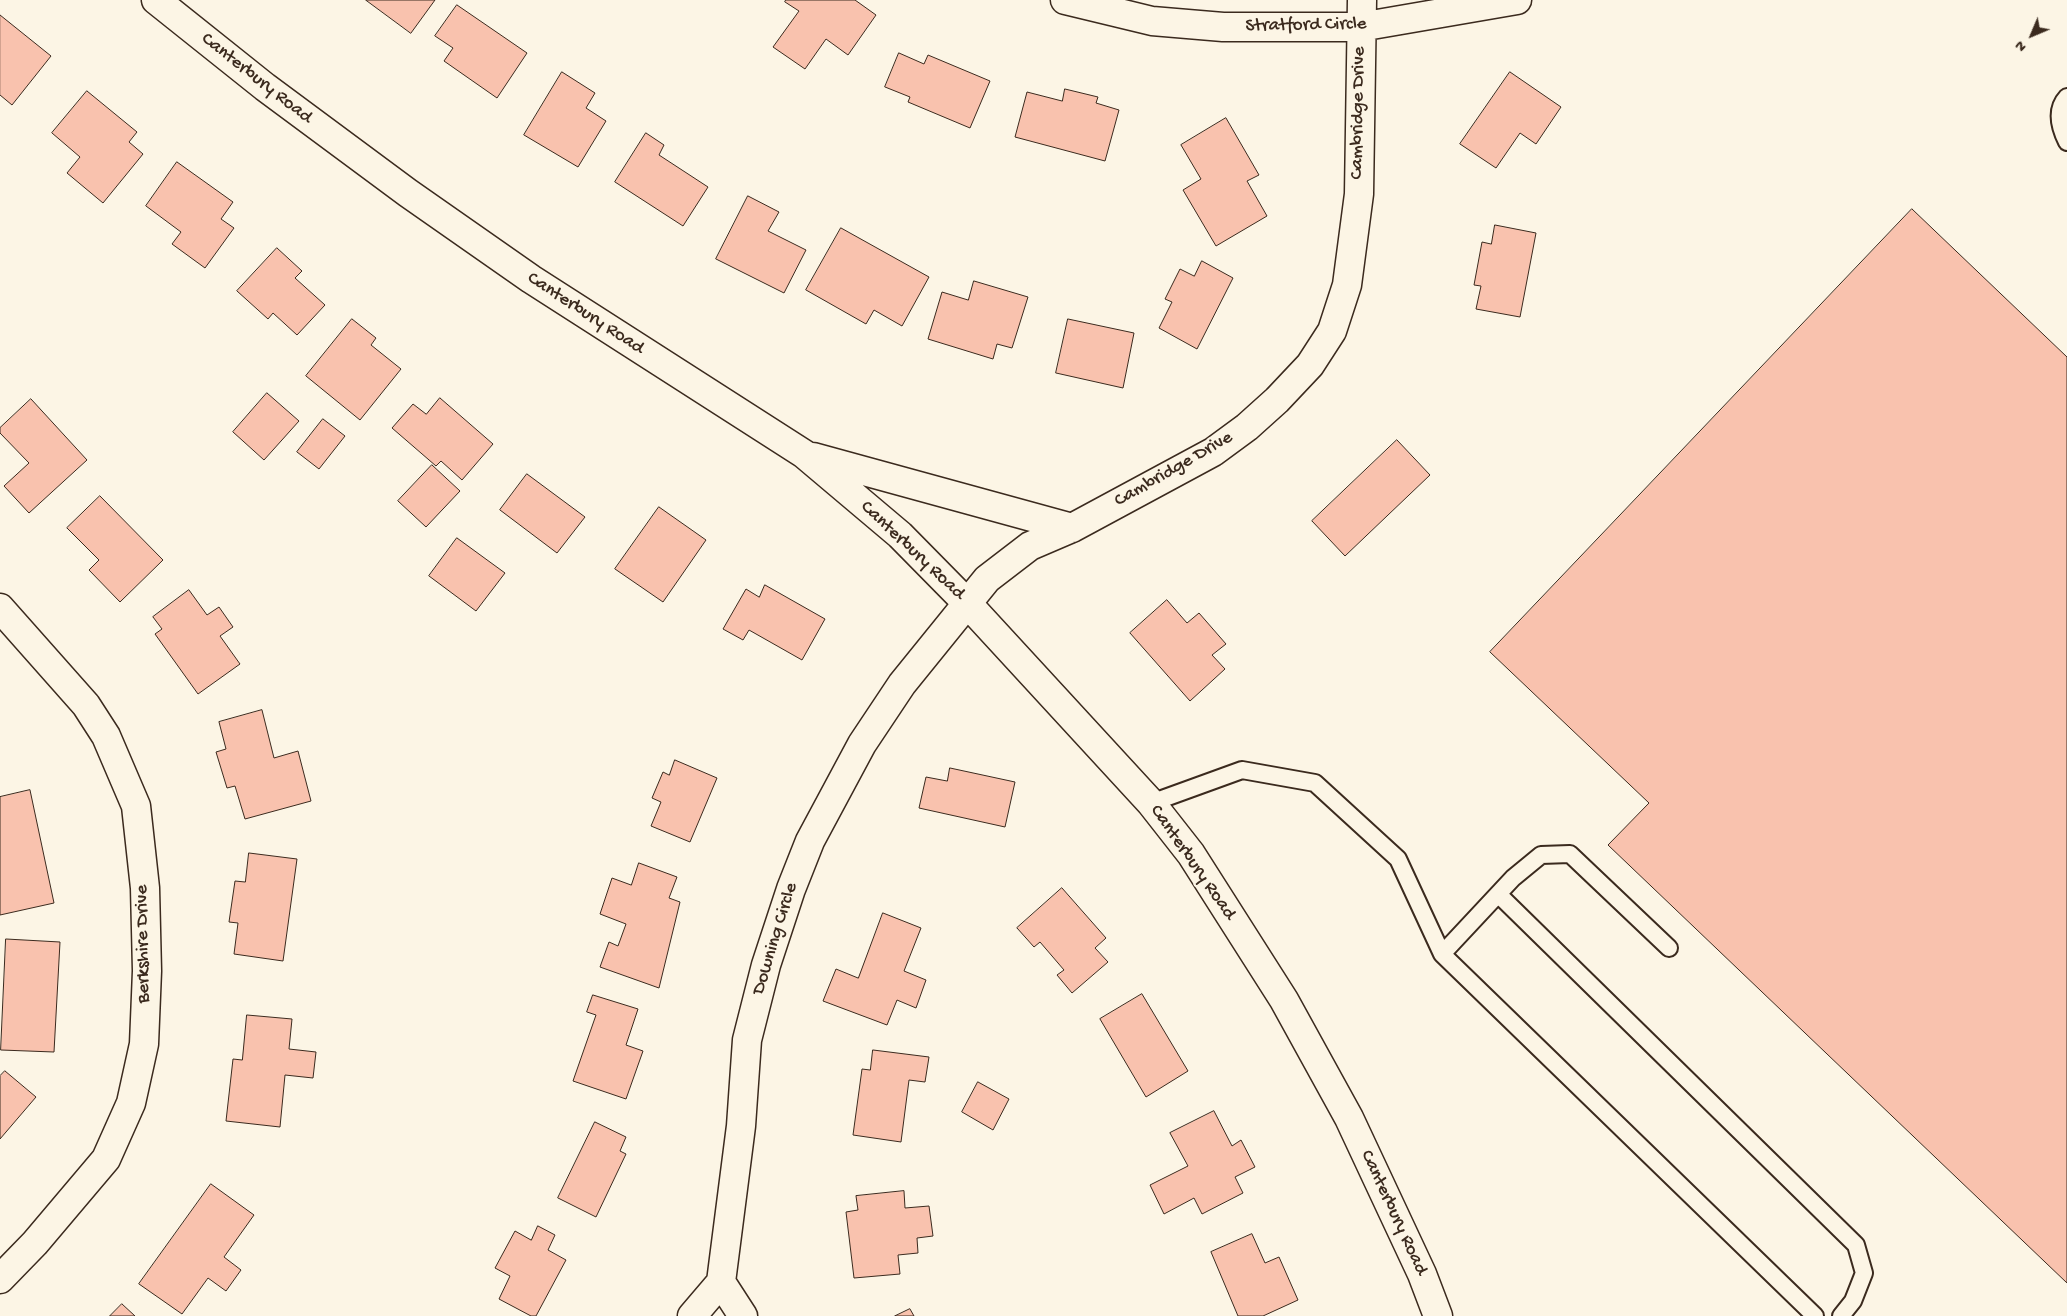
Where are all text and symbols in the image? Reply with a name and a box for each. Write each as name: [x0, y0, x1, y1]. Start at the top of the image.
north arrow: [2007, 10, 2057, 60]
street label: Stratford Circle: [1245, 14, 1367, 38]
street label: Canterbury Road: [196, 28, 316, 130]
text: N: [2012, 37, 2030, 55]
street label: Cambridge Drive: [1346, 46, 1372, 180]
street label: Canterbury Road: [522, 268, 648, 360]
street label: Cambridge Drive: [1111, 427, 1237, 513]
street label: Canterbury Road: [855, 497, 969, 605]
street label: Canterbury Road: [1144, 801, 1240, 925]
street label: Downing Circle: [748, 880, 804, 998]
street label: Berkshire Drive: [132, 885, 156, 1003]
street label: Canterbury Road: [1354, 1147, 1432, 1279]

